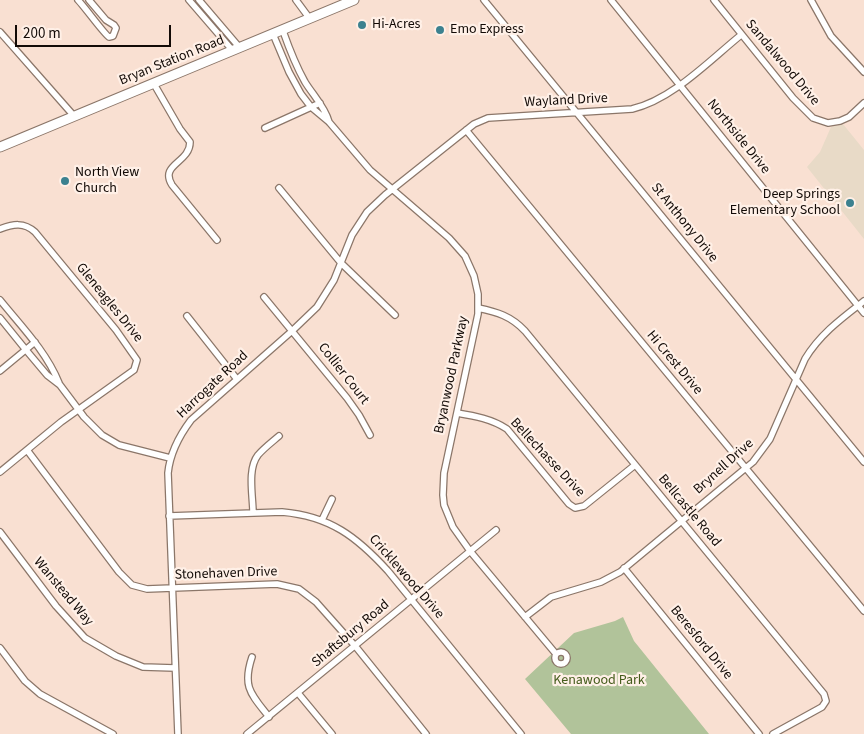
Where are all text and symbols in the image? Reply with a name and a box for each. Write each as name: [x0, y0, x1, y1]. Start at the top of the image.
scale bar: [18, 15, 174, 47]
place label: Hi-Acres: [372, 17, 420, 33]
street label: Sandalwood Drive: [741, 17, 823, 109]
marker: Hi-Acres: [356, 19, 368, 31]
place label: Emo Express: [450, 22, 524, 38]
text: 200 m: [23, 23, 61, 44]
marker: Emo Express: [434, 24, 446, 36]
street label: Bryan Station Road: [117, 32, 227, 90]
street label: Wayland Drive: [524, 90, 608, 112]
street label: Northside Drive: [703, 96, 773, 178]
place label: North View Church: [75, 165, 139, 198]
marker: North View Church: [59, 175, 71, 187]
street label: St Anthony Drive: [647, 180, 721, 266]
place label: Deep Springs Elementary School: [730, 187, 840, 220]
marker: Deep Springs Elementary School: [844, 197, 856, 209]
street label: Gleneagles Drive: [72, 260, 146, 346]
street label: Bryanwood Parkway: [431, 315, 473, 435]
street label: Hi Crest Drive: [642, 328, 706, 398]
street label: Collier Court: [314, 340, 372, 408]
street label: Harrogate Road: [174, 348, 252, 422]
street label: Bellechasse Drive: [506, 415, 588, 501]
street label: Brynell Drive: [691, 436, 757, 498]
street label: Bellcastle Road: [654, 471, 724, 551]
street label: Cricklewood Drive: [365, 531, 447, 623]
street label: Wanstead Way: [29, 554, 97, 630]
street label: Stonehaven Drive: [174, 564, 278, 584]
street label: Shaftsbury Road: [309, 597, 393, 671]
street label: Beresford Drive: [666, 603, 736, 683]
park label: Kenawood Park: [553, 673, 645, 689]

